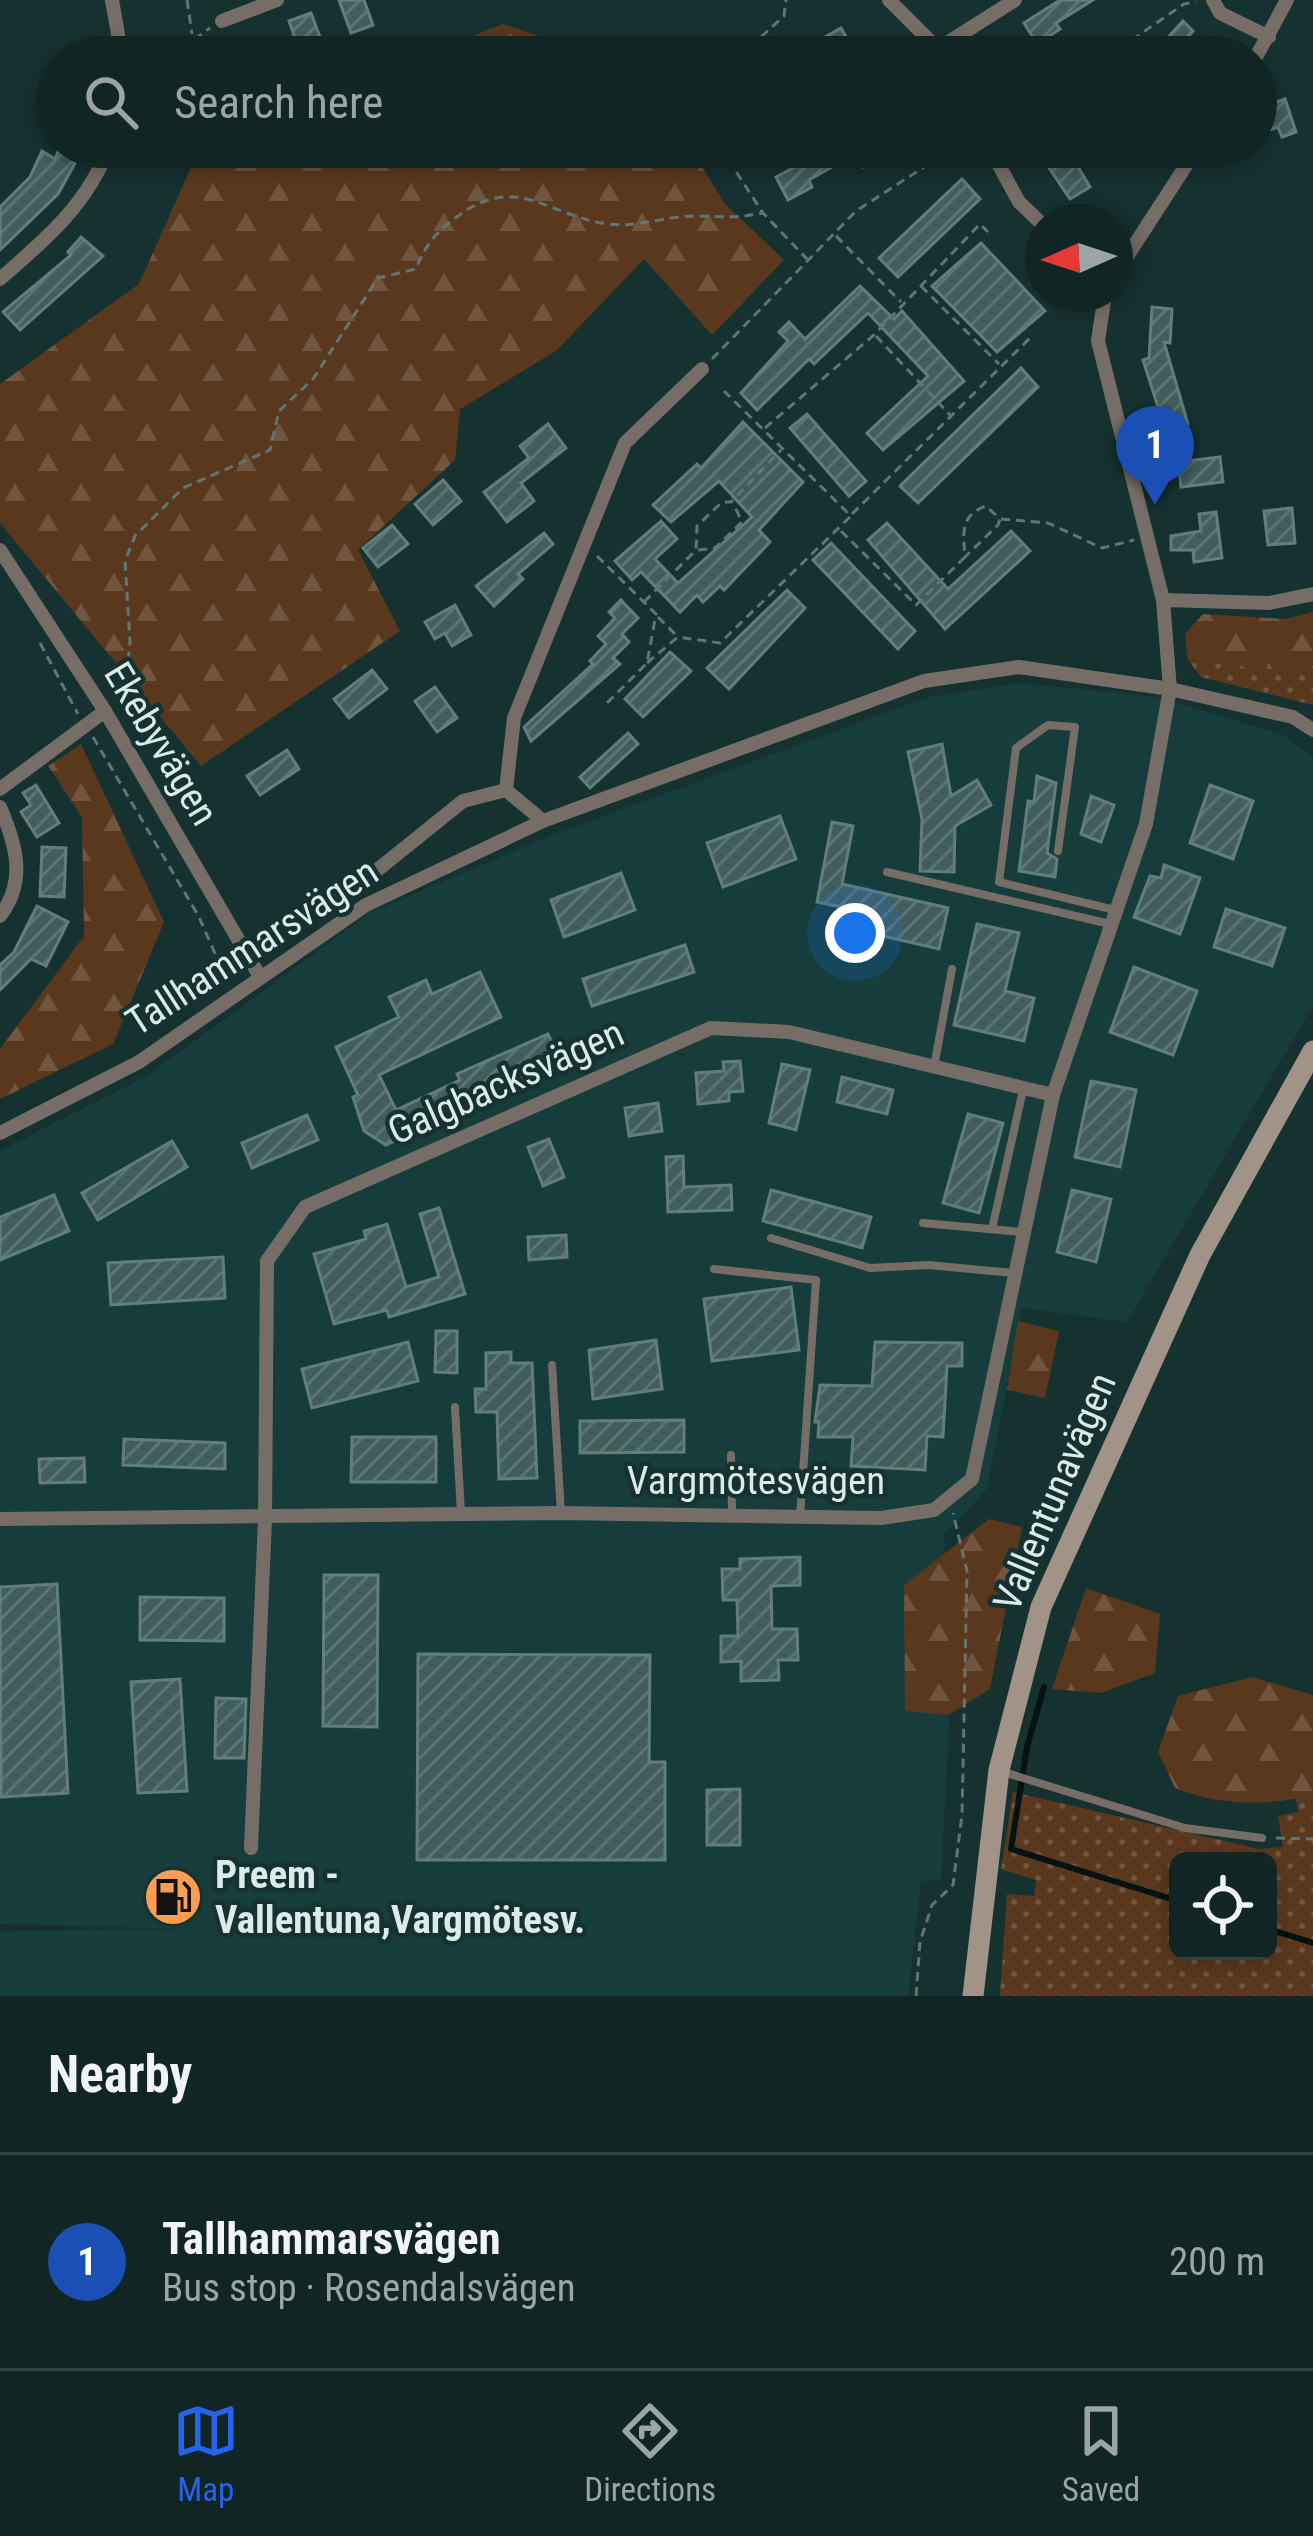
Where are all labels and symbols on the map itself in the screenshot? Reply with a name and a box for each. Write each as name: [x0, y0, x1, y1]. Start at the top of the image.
north arrow: [1025, 204, 1133, 312]
pin: 1: [1116, 406, 1194, 505]
street label: Ekebyvägen: [95, 654, 227, 834]
street label: Tallhammarsvägen: [118, 849, 386, 1045]
your location: [825, 903, 885, 963]
street label: Galgbacksvägen: [381, 1010, 631, 1154]
street label: Vallentunavägen: [984, 1366, 1126, 1618]
street label: Vargmötesvägen: [627, 1458, 885, 1504]
place label: Preem - Vallentuna,Vargmötesv.: [215, 1852, 585, 1943]
fuel station icon: Preem - Vallentuna,Vargmötesv.: [142, 1866, 204, 1928]

